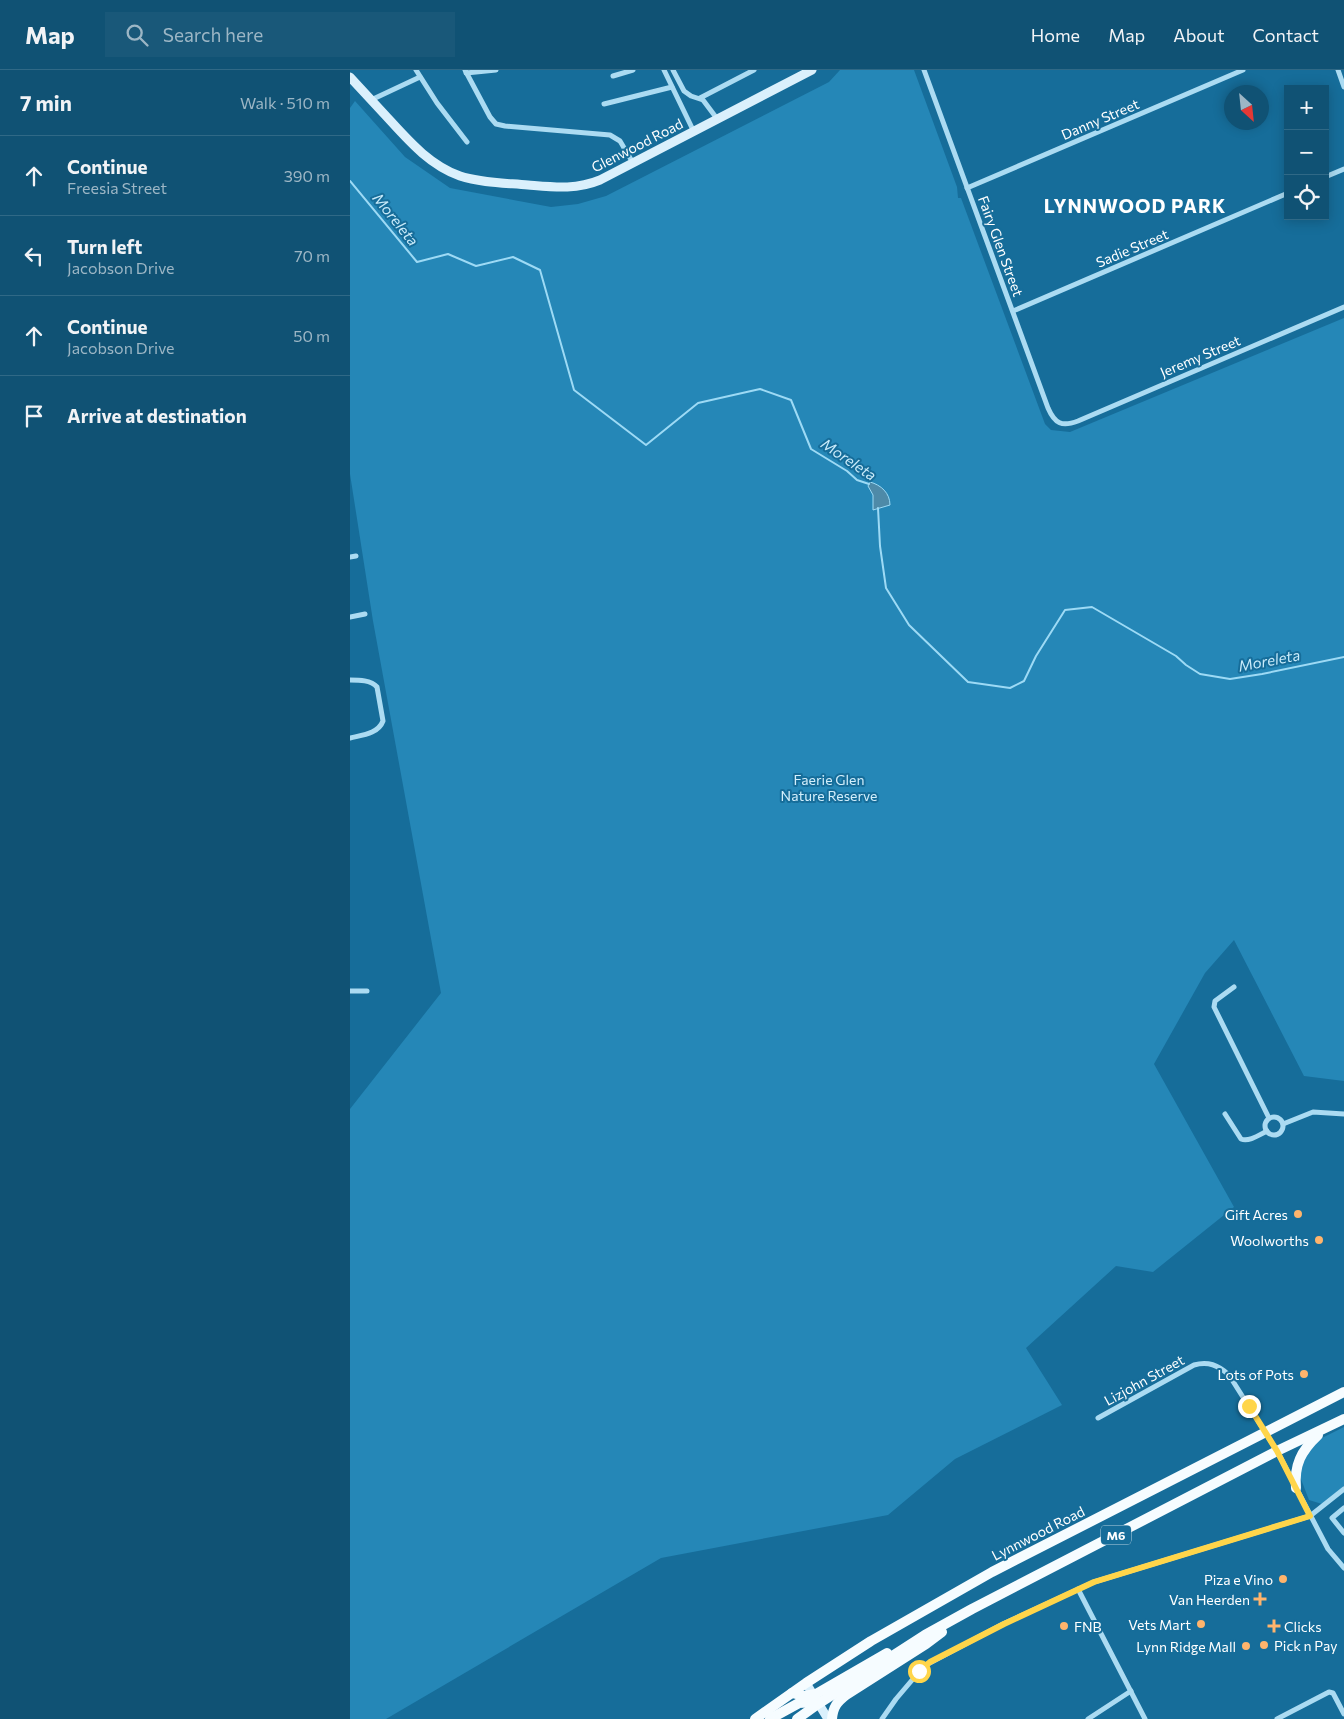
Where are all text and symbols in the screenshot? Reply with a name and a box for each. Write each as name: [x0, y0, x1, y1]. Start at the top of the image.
search box: [105, 12, 455, 57]
text: Map: [25, 20, 75, 49]
icon: search: [123, 21, 151, 49]
text: Search here: [163, 23, 263, 46]
text: Home: [1031, 24, 1080, 46]
text: Map: [1108, 24, 1145, 46]
text: About: [1173, 24, 1225, 46]
text: Contact: [1253, 24, 1319, 46]
north arrow: [1224, 85, 1269, 130]
map controls: [1284, 85, 1329, 220]
button: +: [1284, 85, 1329, 130]
text: 7 min: [20, 90, 72, 115]
text: Walk · 510 m: [240, 93, 330, 112]
street label: Danny Street: [1058, 95, 1142, 143]
street label: Glenwood Road: [588, 115, 686, 175]
button: −: [1284, 130, 1329, 175]
text: Continue: [67, 155, 147, 178]
icon: ahead: [20, 162, 48, 190]
text: 390 m: [284, 166, 330, 185]
button: locate: [1284, 175, 1329, 220]
text: Freesia Street: [67, 178, 167, 197]
water label: Moreleta: [369, 189, 423, 249]
street label: Fairy Glen Street: [975, 193, 1027, 299]
district label: LYNNWOOD PARK: [1044, 194, 1226, 217]
street label: Sadie Street: [1093, 225, 1171, 271]
text: Turn left: [67, 235, 142, 258]
icon: left: [20, 242, 48, 270]
text: 70 m: [294, 246, 330, 265]
text: Jacobson Drive: [67, 258, 175, 277]
text: Continue: [67, 315, 147, 338]
icon: ahead: [20, 322, 48, 350]
text: 50 m: [293, 326, 330, 345]
street label: Jeremy Street: [1157, 331, 1243, 381]
text: Jacobson Drive: [67, 338, 175, 357]
icon: arrive: [20, 402, 48, 430]
text: Arrive at destination: [67, 404, 247, 427]
water label: Moreleta: [818, 434, 880, 484]
water label: Moreleta: [1237, 645, 1302, 675]
park label: Faerie Glen Nature Reserve: [781, 771, 877, 804]
place label: Gift Acres: [1225, 1206, 1288, 1223]
marker: Gift Acres: [1292, 1208, 1304, 1220]
place label: Woolworths: [1230, 1232, 1309, 1249]
marker: Woolworths: [1313, 1234, 1325, 1246]
street label: Lizjohn Street: [1101, 1351, 1187, 1409]
place label: Lots of Pots: [1218, 1366, 1294, 1383]
marker: Lots of Pots: [1298, 1368, 1310, 1380]
route end: [1238, 1395, 1261, 1418]
street label: Lynnwood Road: [989, 1502, 1087, 1564]
road number: M6: [1101, 1526, 1131, 1544]
place label: Piza e Vino: [1204, 1571, 1273, 1588]
marker: Piza e Vino: [1277, 1573, 1289, 1585]
place label: Van Heerden: [1169, 1591, 1250, 1608]
marker: Van Heerden: [1254, 1593, 1266, 1605]
place label: Vets Mart: [1128, 1616, 1191, 1633]
place label: FNB: [1074, 1618, 1102, 1635]
marker: Vets Mart: [1195, 1618, 1207, 1630]
place label: Clicks: [1284, 1618, 1322, 1635]
marker: FNB: [1058, 1620, 1070, 1632]
marker: Clicks: [1268, 1620, 1280, 1632]
place label: Pick n Pay: [1274, 1637, 1337, 1654]
place label: Lynn Ridge Mall: [1136, 1638, 1236, 1655]
marker: Pick n Pay: [1258, 1639, 1270, 1651]
marker: Lynn Ridge Mall: [1240, 1640, 1252, 1652]
route start: [908, 1660, 931, 1683]

